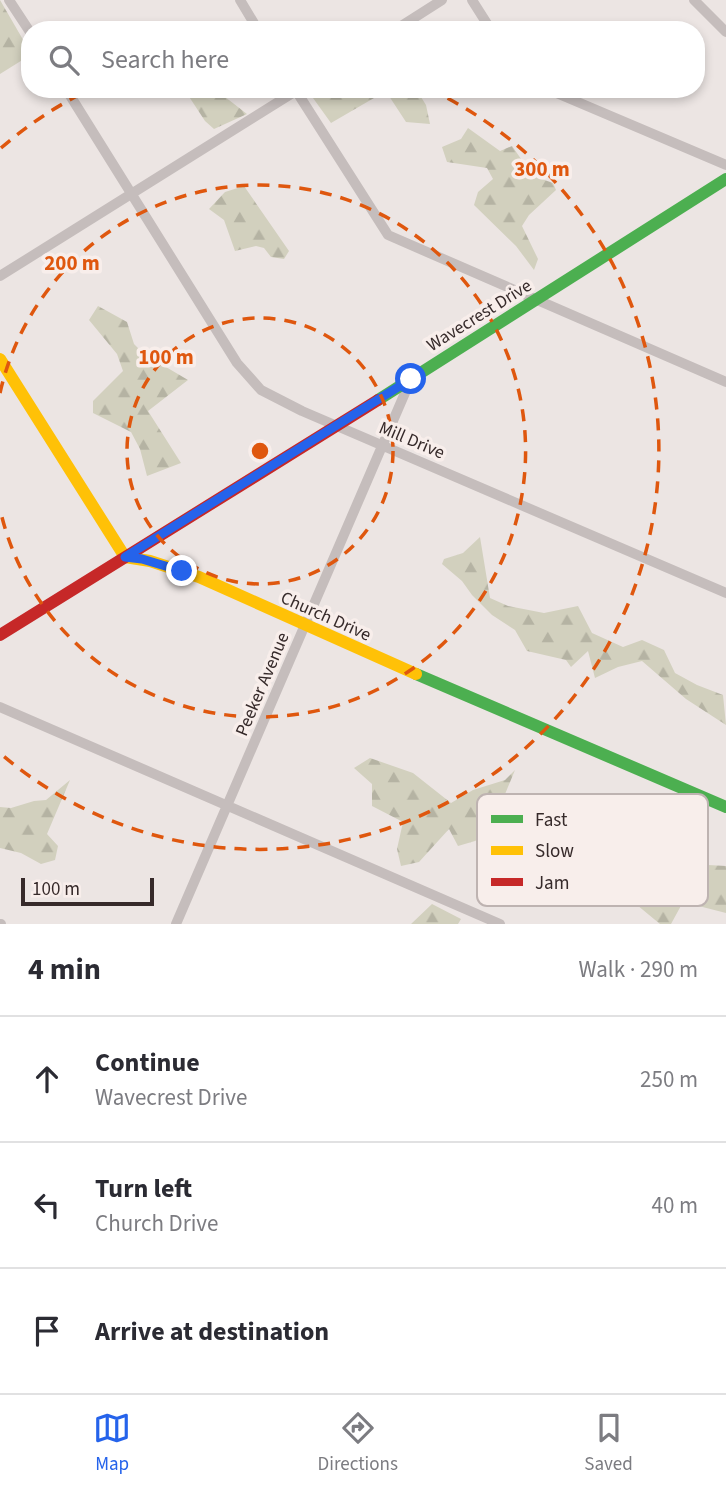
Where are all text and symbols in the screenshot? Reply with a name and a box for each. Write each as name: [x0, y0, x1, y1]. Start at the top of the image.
search box: [21, 21, 705, 98]
icon: search: [45, 41, 83, 79]
text: Search here: [101, 41, 229, 78]
text: 300 m: [514, 154, 570, 184]
text: 200 m: [44, 248, 100, 278]
street label: Wavecrest Drive: [422, 273, 537, 358]
text: 100 m: [138, 342, 194, 372]
route start: [395, 363, 426, 394]
street label: Mill Drive: [375, 415, 449, 466]
centre of rings: [248, 439, 272, 463]
route end: [166, 555, 197, 586]
street label: Church Drive: [277, 585, 375, 648]
street label: Peeker Avenue: [229, 628, 296, 740]
legend: [477, 794, 708, 906]
text: Fast: [535, 807, 568, 834]
text: Slow: [535, 838, 574, 865]
text: Jam: [535, 870, 569, 897]
scale bar: [21, 875, 154, 907]
text: 100 m: [32, 876, 80, 903]
text: 4 min: [28, 948, 101, 991]
text: Walk · 290 m: [579, 953, 698, 986]
text: Continue: [95, 1044, 200, 1081]
icon: ahead: [28, 1060, 66, 1098]
text: 250 m: [640, 1063, 698, 1096]
text: Wavecrest Drive: [95, 1081, 247, 1114]
text: Turn left: [95, 1170, 192, 1207]
icon: left: [28, 1186, 66, 1224]
text: 40 m: [651, 1189, 698, 1222]
text: Church Drive: [95, 1207, 218, 1240]
icon: arrive: [28, 1312, 66, 1350]
text: Arrive at destination: [95, 1313, 329, 1350]
tab: Map: [93, 1409, 131, 1478]
tab: Directions: [318, 1409, 398, 1478]
tab: Saved: [584, 1409, 633, 1478]

